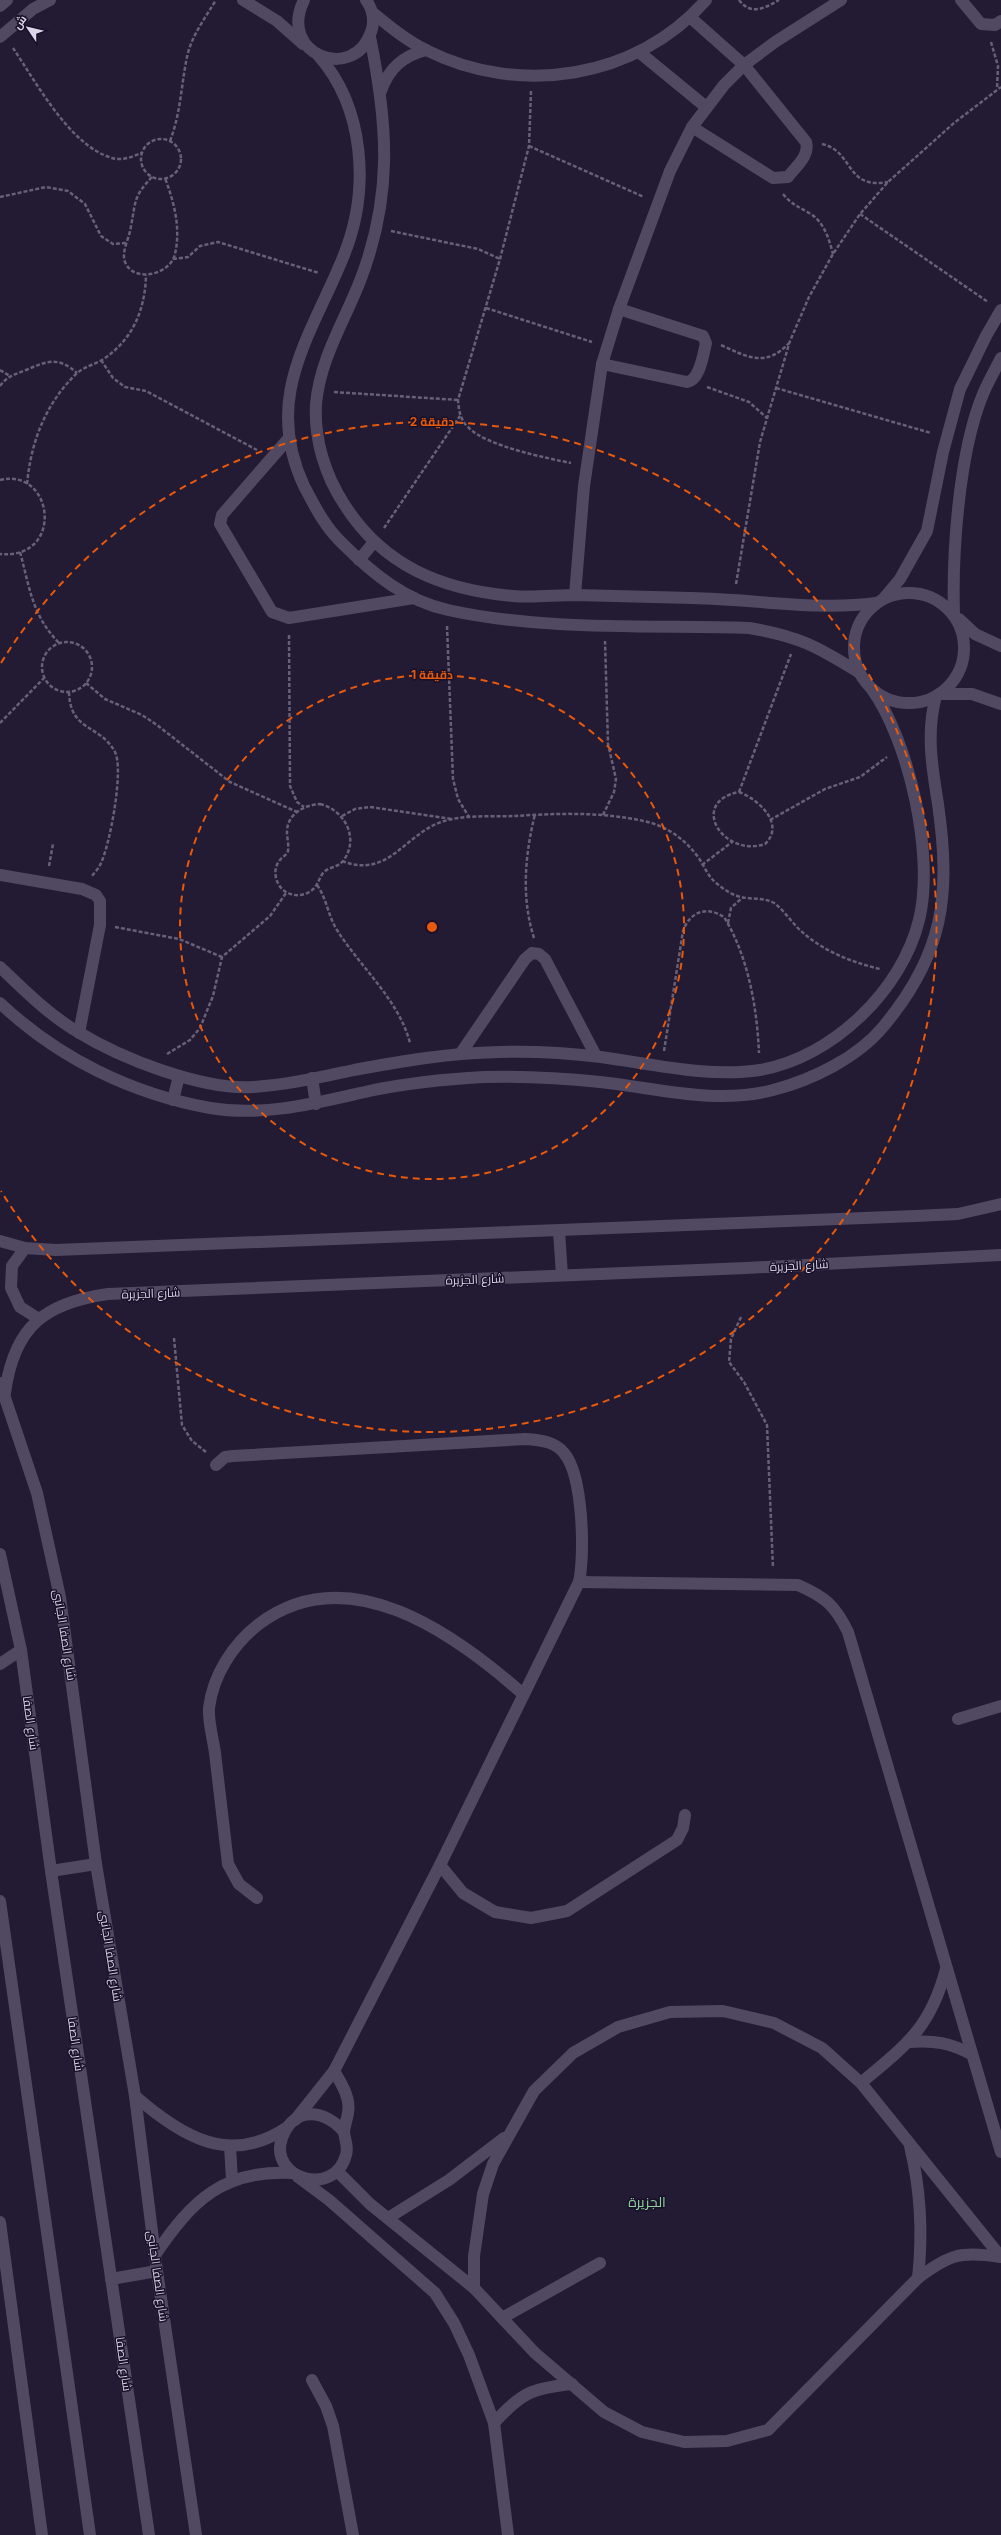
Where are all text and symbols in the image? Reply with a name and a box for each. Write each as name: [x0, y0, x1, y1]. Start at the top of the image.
north arrow: [8, 8, 48, 48]
text: ش: [10, 12, 30, 32]
text: 2 دقيقة: [410, 414, 454, 429]
text: 1 دقيقة: [411, 667, 453, 682]
centre of rings: [425, 920, 439, 934]
street label: شارع الجزيرة: [769, 1256, 829, 1275]
street label: شارع الجزيرة: [445, 1270, 505, 1289]
street label: شارع الجزيرة: [121, 1284, 181, 1303]
street label: شارع الصفا الجانبى: [49, 1588, 80, 1682]
street label: شارع الصفا: [19, 1695, 42, 1751]
street label: شارع الصفا الجانبى: [95, 1909, 126, 2003]
street label: شارع الصفا: [64, 2016, 87, 2072]
district label: الجزيرة: [628, 2193, 666, 2210]
street label: شارع الصفا الجانبى: [143, 2229, 172, 2323]
street label: شارع الصفا: [112, 2336, 135, 2392]

